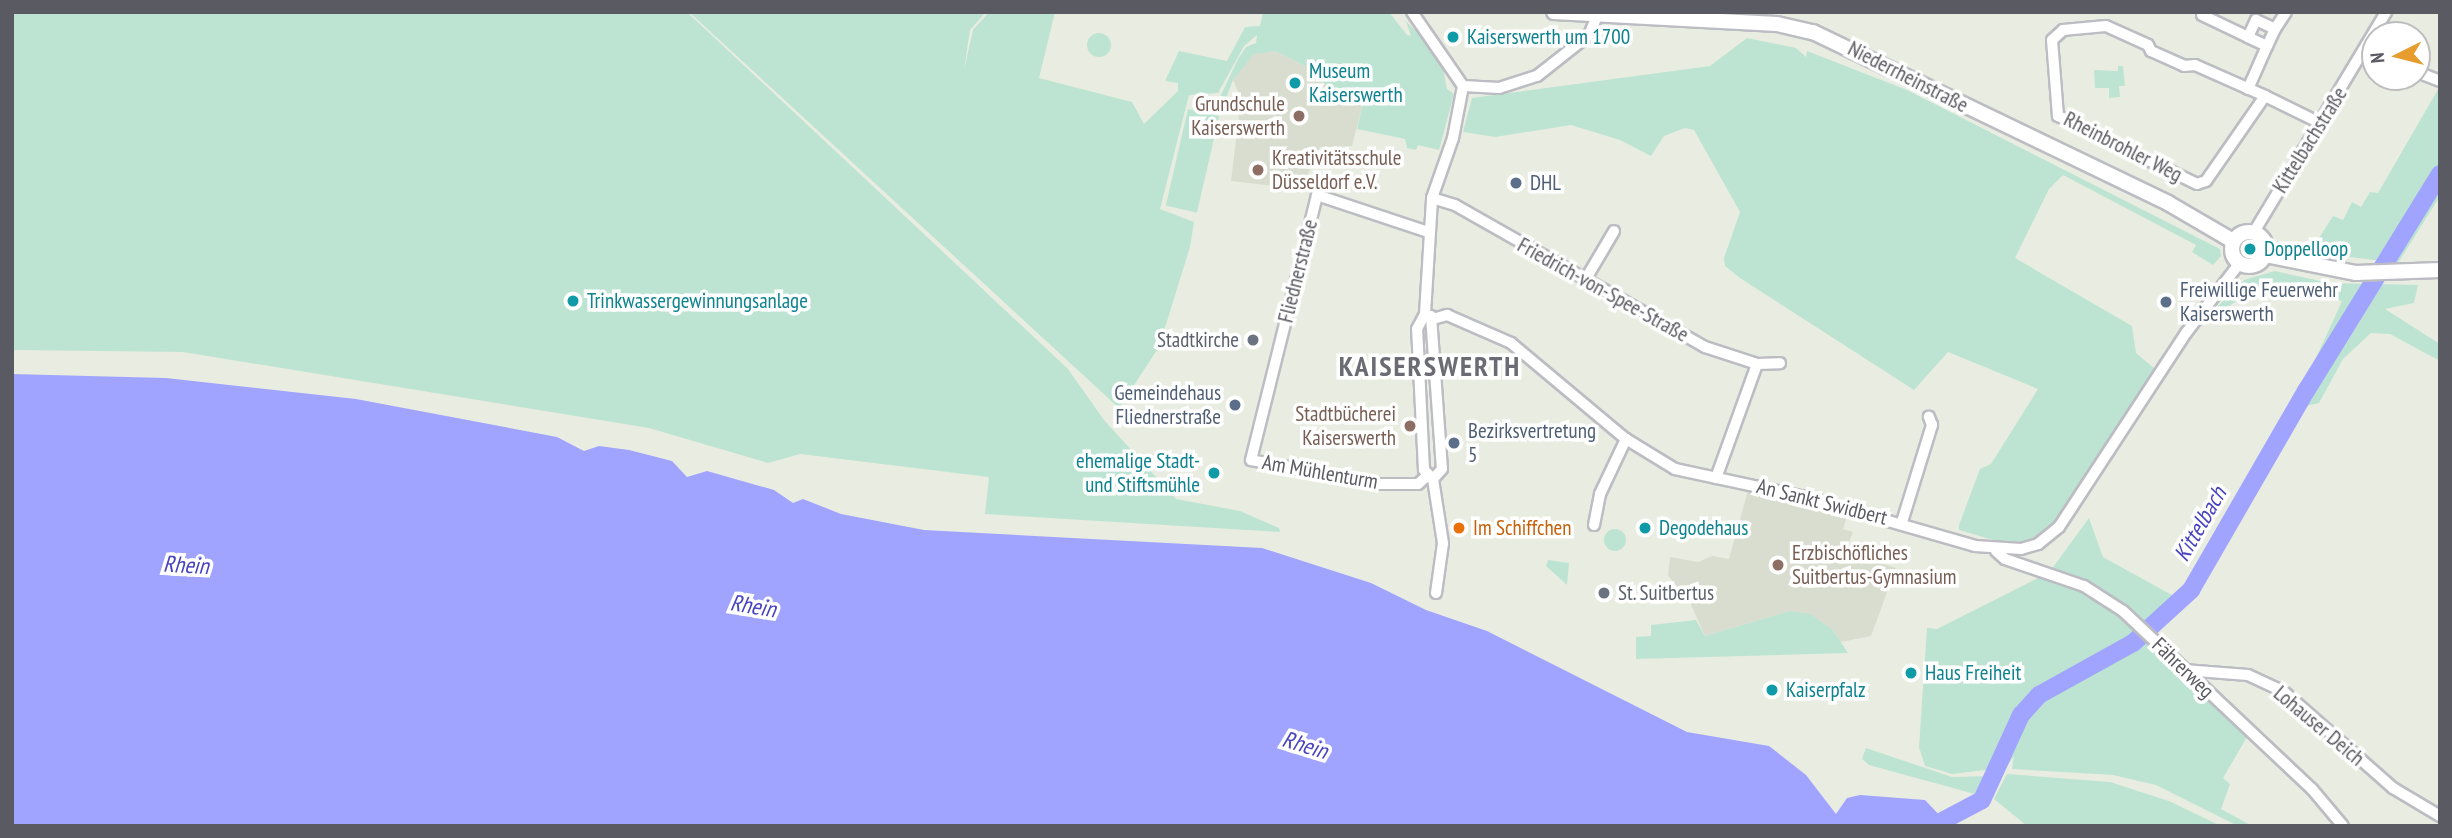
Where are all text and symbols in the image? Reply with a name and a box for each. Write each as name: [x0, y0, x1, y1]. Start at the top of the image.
north arrow: [2361, 21, 2431, 91]
place label: Kaiserswerth um 1700: [1467, 24, 1630, 50]
marker: Kaiserswerth um 1700: [1445, 29, 1461, 45]
street label: Niederrheinstraße: [1844, 36, 1972, 118]
text: N: [2365, 52, 2390, 64]
place label: Museum Kaiserswerth: [1309, 58, 1403, 108]
marker: Museum Kaiserswerth: [1287, 75, 1303, 91]
street label: Kittelbachstraße: [2268, 82, 2352, 198]
place label: Grundschule Kaiserswerth: [1191, 91, 1285, 141]
street label: Rheinbrohler Weg: [2060, 106, 2186, 188]
marker: Grundschule Kaiserswerth: [1291, 108, 1307, 124]
place label: Kreativitätsschule Düsseldorf e.V.: [1272, 145, 1401, 195]
marker: Kreativitätsschule Düsseldorf e.V.: [1250, 162, 1266, 178]
place label: DHL: [1530, 170, 1561, 196]
marker: DHL: [1508, 175, 1524, 191]
street label: Fliednerstraße: [1273, 217, 1323, 325]
street label: Friedrich-von-Spee-Straße: [1513, 233, 1693, 347]
place label: Doppelloop: [2264, 236, 2348, 262]
marker: Doppelloop: [2242, 241, 2258, 257]
place label: Freiwillige Feuerwehr Kaiserswerth: [2180, 277, 2338, 327]
place label: Trinkwassergewinnungsanlage: [587, 288, 808, 314]
marker: Trinkwassergewinnungsanlage: [565, 293, 581, 309]
marker: Freiwillige Feuerwehr Kaiserswerth: [2158, 294, 2174, 310]
place label: Stadtkirche: [1157, 327, 1239, 353]
marker: Stadtkirche: [1245, 332, 1261, 348]
district label: KAISERSWERTH: [1340, 349, 1520, 383]
place label: Gemeindehaus Fliednerstraße: [1114, 380, 1221, 430]
marker: Gemeindehaus Fliednerstraße: [1227, 397, 1243, 413]
place label: Stadtbücherei Kaiserswerth: [1295, 401, 1396, 451]
marker: Stadtbücherei Kaiserswerth: [1402, 418, 1418, 434]
place label: Bezirksvertretung 5: [1468, 418, 1596, 468]
marker: Bezirksvertretung 5: [1446, 435, 1462, 451]
place label: ehemalige Stadt- und Stiftsmühle: [1076, 448, 1200, 498]
street label: Am Mühlenturm: [1260, 449, 1380, 495]
marker: ehemalige Stadt- und Stiftsmühle: [1206, 465, 1222, 481]
street label: An Sankt Swidbert: [1754, 474, 1890, 530]
water label: Kittelbach: [2168, 482, 2232, 566]
place label: Im Schiffchen: [1473, 515, 1572, 541]
place label: Degodehaus: [1659, 515, 1748, 541]
marker: Im Schiffchen: [1451, 520, 1467, 536]
marker: Degodehaus: [1637, 520, 1653, 536]
place label: Erzbischöfliches Suitbertus-Gymnasium: [1792, 540, 1957, 590]
water label: Rhein: [162, 550, 210, 580]
marker: Erzbischöfliches Suitbertus-Gymnasium: [1770, 557, 1786, 573]
place label: St. Suitbertus: [1618, 580, 1715, 606]
marker: St. Suitbertus: [1596, 585, 1612, 601]
water label: Rhein: [728, 589, 778, 623]
street label: Fährerweg: [2147, 632, 2219, 704]
place label: Haus Freiheit: [1925, 660, 2021, 686]
marker: Haus Freiheit: [1903, 665, 1919, 681]
place label: Kaiserpfalz: [1786, 677, 1866, 703]
street label: Lohauser Deich: [2269, 681, 2369, 771]
marker: Kaiserpfalz: [1764, 682, 1780, 698]
water label: Rhein: [1279, 725, 1331, 765]

